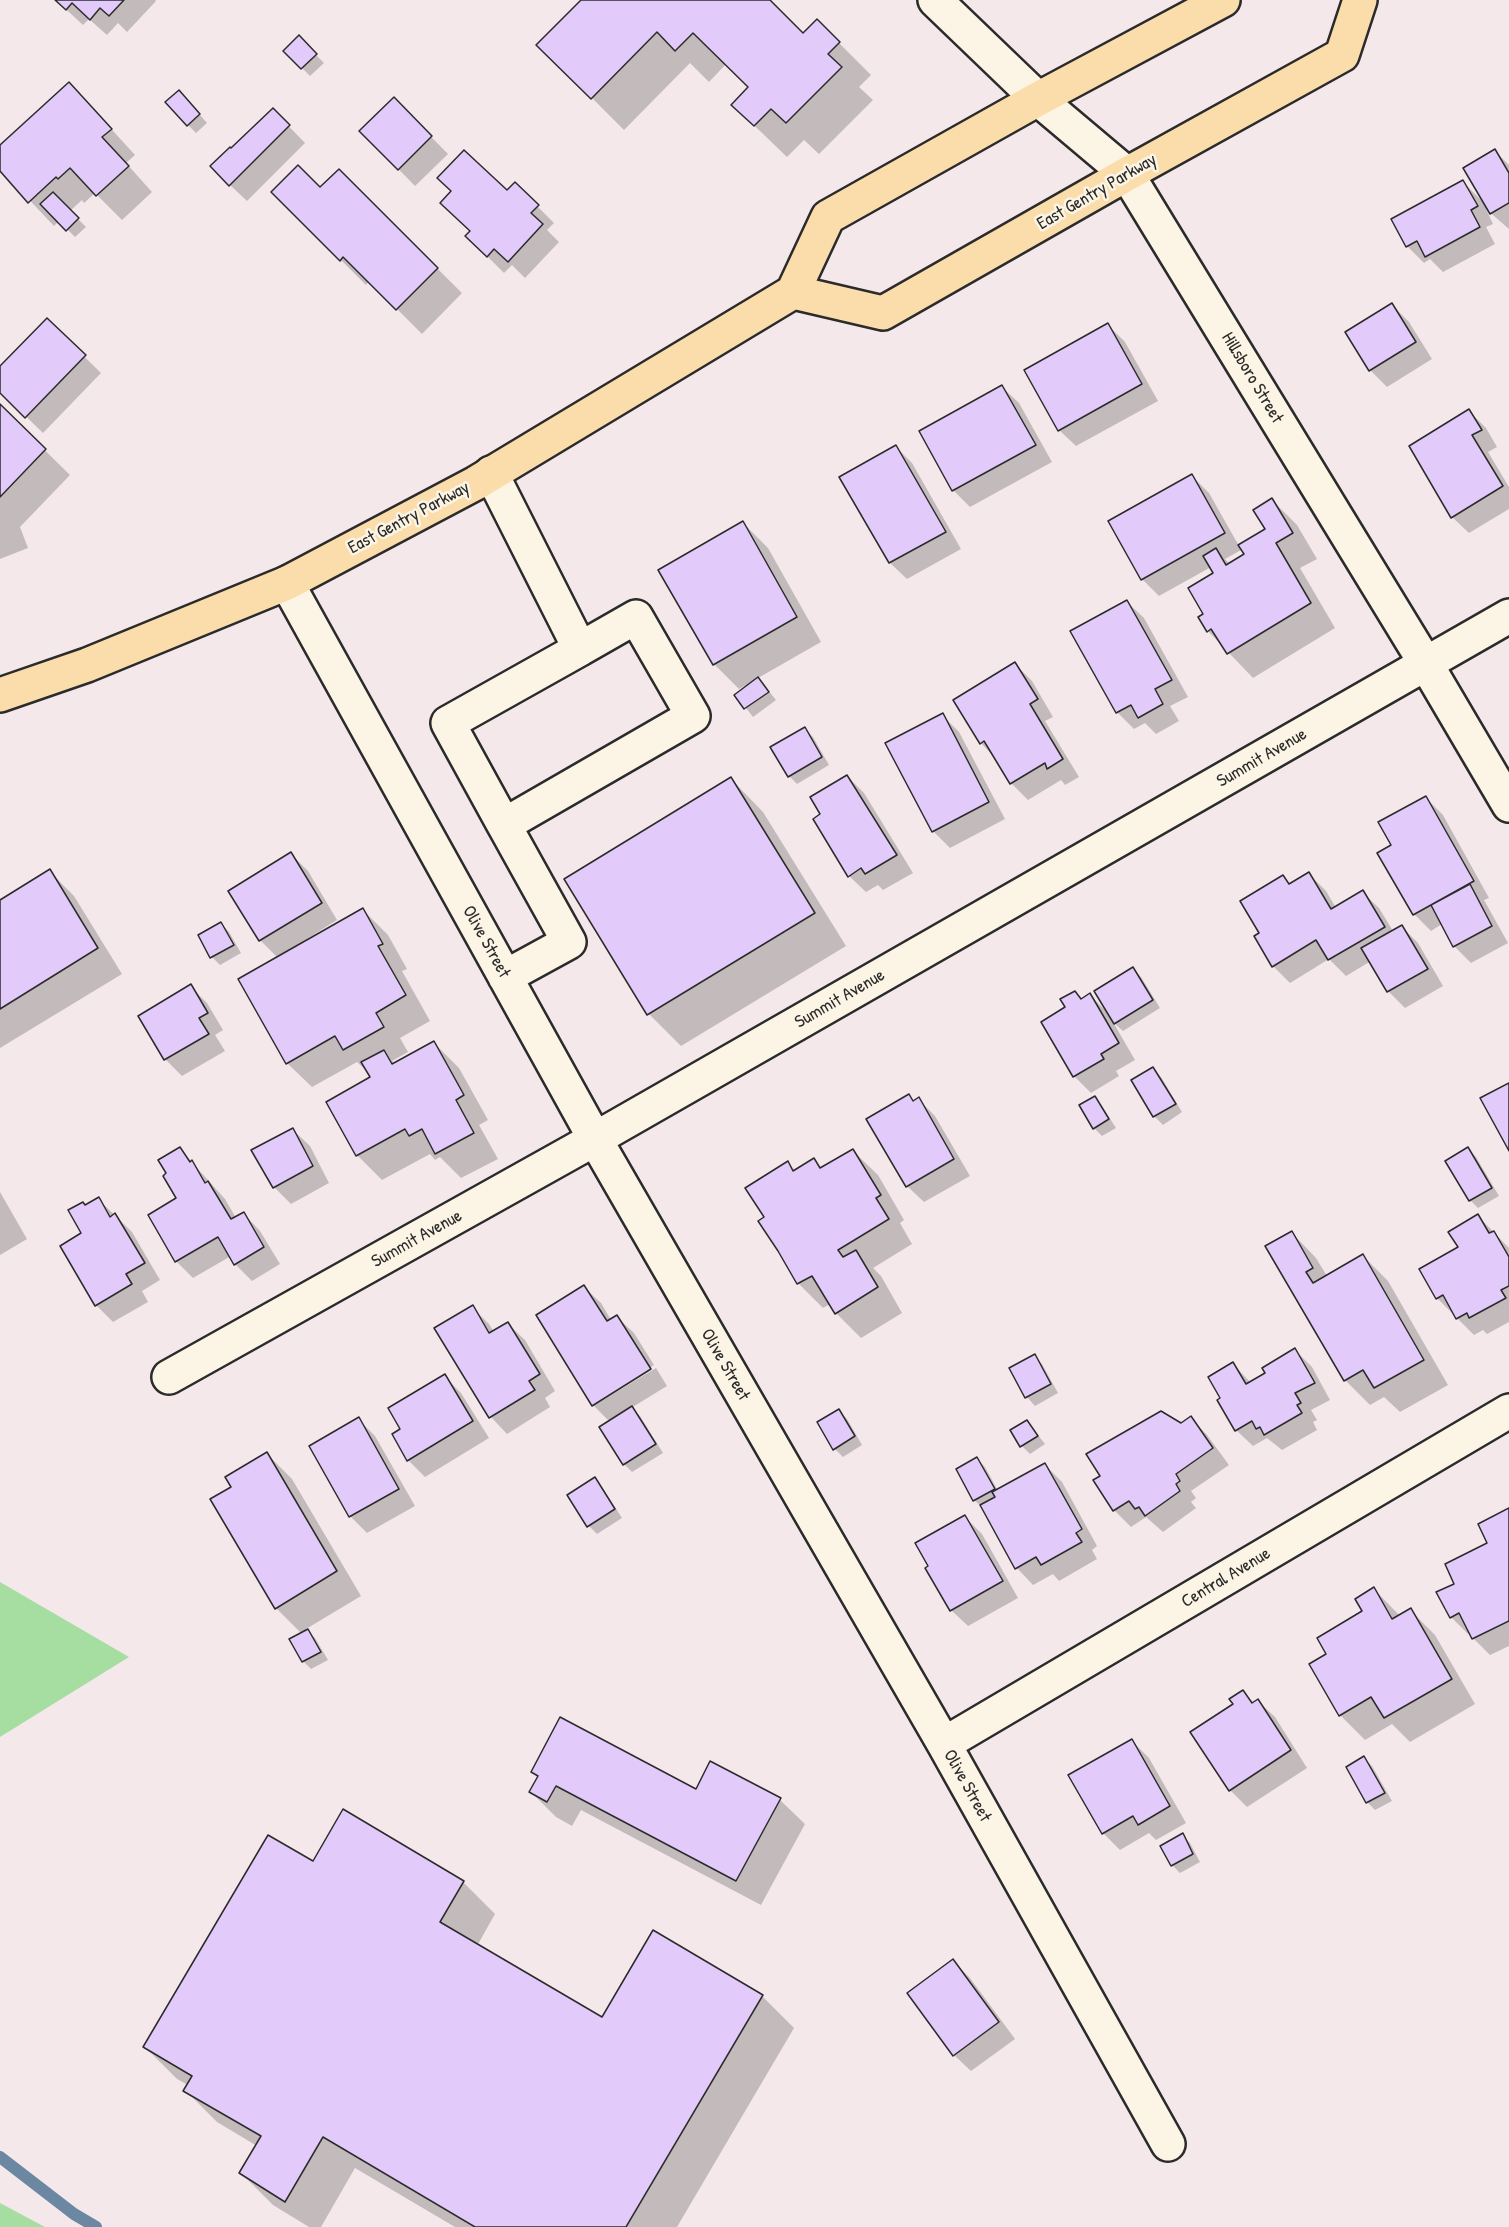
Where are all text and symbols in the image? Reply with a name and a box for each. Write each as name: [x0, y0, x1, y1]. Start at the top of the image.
street label: East Gentry Parkway: [1033, 149, 1161, 235]
street label: Hillsboro Street: [1216, 329, 1288, 427]
street label: East Gentry Parkway: [345, 477, 473, 559]
street label: Summit Avenue: [1213, 724, 1311, 792]
street label: Olive Street: [457, 902, 515, 982]
street label: Summit Avenue: [791, 965, 889, 1033]
street label: Summit Avenue: [368, 1205, 466, 1273]
street label: Olive Street: [696, 1325, 754, 1405]
street label: Central Avenue: [1178, 1543, 1274, 1613]
street label: Olive Street: [938, 1746, 996, 1826]

